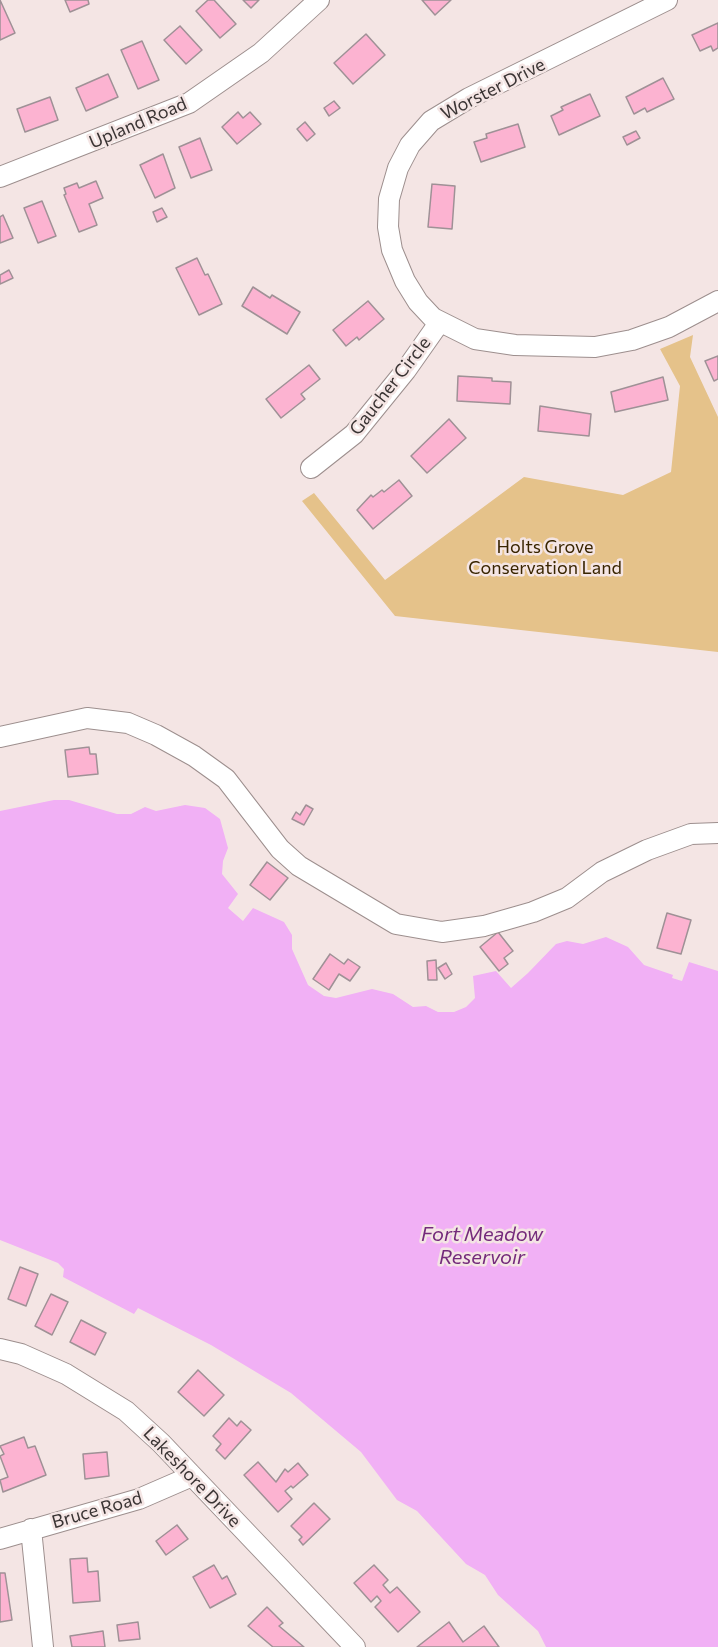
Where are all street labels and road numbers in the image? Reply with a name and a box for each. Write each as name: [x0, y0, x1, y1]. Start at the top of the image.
street label: Worster Drive: [437, 54, 549, 124]
street label: Upland Road: [86, 93, 190, 153]
street label: Gaucher Circle: [345, 333, 435, 439]
street label: Lakeshore Drive: [139, 1422, 245, 1532]
street label: Bruce Road: [49, 1487, 145, 1533]

